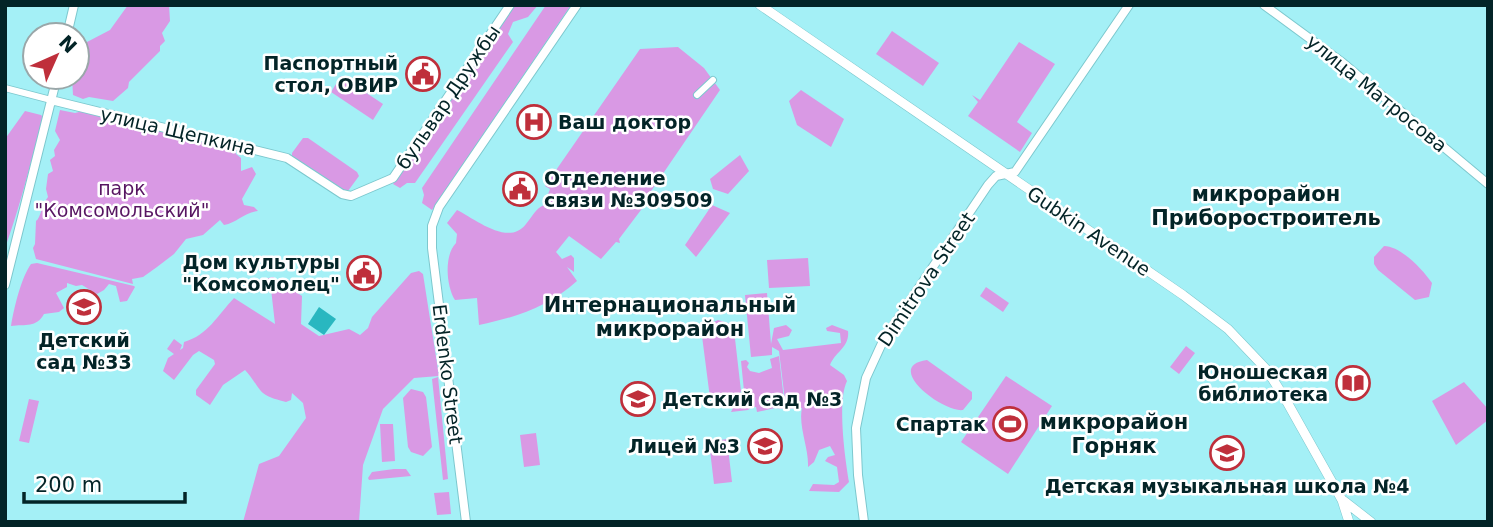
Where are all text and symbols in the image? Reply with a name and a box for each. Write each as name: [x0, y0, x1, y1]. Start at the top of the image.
north arrow: [21, 21, 91, 91]
street label: бульвар Дружбы: [392, 21, 504, 173]
street label: улица Матросова: [1302, 30, 1452, 156]
text: N: [55, 31, 81, 57]
place label: Паспортный стол, ОВИР: [264, 52, 398, 96]
public building icon: Паспортный стол, ОВИР: [404, 55, 442, 93]
street label: улица Щепкина: [98, 102, 258, 160]
hospital icon: Ваш доктор: [515, 103, 553, 141]
place label: Ваш доктор: [558, 111, 691, 133]
place label: Отделение связи №309509: [544, 167, 713, 211]
public building icon: Отделение связи №309509: [501, 170, 539, 208]
park label: парк "Комсомольский": [35, 177, 209, 221]
street label: Gubkin Avenue: [1023, 182, 1155, 280]
district label: микрорайон Приборостроитель: [1151, 182, 1381, 230]
street label: Dimitrova Street: [873, 208, 979, 350]
place label: Дом культуры "Комсомолец": [182, 251, 340, 295]
public building icon: Дом культуры "Комсомолец": [345, 254, 383, 292]
school or university icon: Детский сад №33: [65, 288, 103, 326]
district label: Интернациональный микрорайон: [544, 293, 796, 341]
street label: Erdenko Street: [428, 303, 468, 445]
place label: Детский сад №33: [36, 329, 132, 373]
place label: Юношеская библиотека: [1197, 361, 1328, 405]
library icon: Юношеская библиотека: [1334, 364, 1372, 402]
school or university icon: Детский сад №3: [619, 380, 657, 418]
place label: Детский сад №3: [662, 388, 842, 410]
sports icon: Спартак: [991, 405, 1029, 443]
district label: микрорайон Горняк: [1040, 410, 1188, 458]
place label: Спартак: [896, 413, 986, 435]
school or university icon: Лицей №3: [746, 427, 784, 465]
school or university icon: Детская музыкальная школа №4: [1208, 434, 1246, 472]
place label: Лицей №3: [628, 435, 740, 457]
scale bar: [24, 461, 186, 505]
text: 200 m: [35, 473, 102, 497]
place label: Детская музыкальная школа №4: [1045, 475, 1409, 497]

